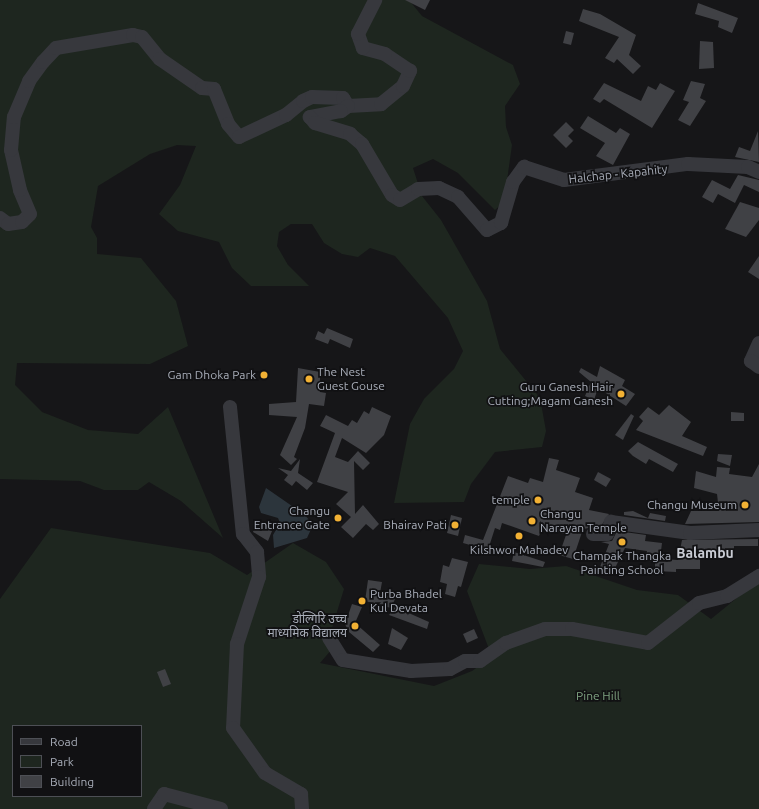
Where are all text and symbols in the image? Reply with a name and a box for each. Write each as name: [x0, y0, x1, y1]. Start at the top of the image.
street label: Halchap - Kapahity: [568, 162, 668, 186]
place label: The Nest Guest Gouse: [317, 365, 385, 393]
place label: Gam Dhoka Park: [168, 368, 256, 382]
marker: Gam Dhoka Park: [259, 370, 269, 380]
marker: The Nest Guest Gouse: [304, 374, 314, 384]
place label: Guru Ganesh Hair Cutting;Magam Ganesh: [487, 380, 613, 408]
marker: Guru Ganesh Hair Cutting;Magam Ganesh: [616, 389, 626, 399]
place label: temple: [492, 493, 530, 507]
marker: temple: [533, 495, 543, 505]
place label: Changu Museum: [647, 498, 737, 512]
marker: Changu Museum: [740, 500, 750, 510]
place label: Changu Entrance Gate: [254, 504, 330, 532]
place label: Changu Narayan Temple: [540, 507, 627, 535]
marker: Changu Entrance Gate: [333, 513, 343, 523]
marker: Changu Narayan Temple: [527, 516, 537, 526]
place label: Bhairav Pati: [383, 518, 447, 532]
marker: Bhairav Pati: [450, 520, 460, 530]
marker: Kilshwor Mahadev: [514, 531, 524, 541]
marker: Champak Thangka Painting School: [617, 537, 627, 547]
place label: Kilshwor Mahadev: [470, 543, 568, 557]
district label: Balambu: [676, 545, 734, 561]
place label: Champak Thangka Painting School: [573, 549, 671, 577]
place label: Purba Bhadel Kul Devata: [370, 587, 442, 615]
marker: Purba Bhadel Kul Devata: [357, 596, 367, 606]
place label: डोल्गिरि उच्च माध्यमिक विद्यालय: [267, 612, 347, 640]
marker: डोल्गिरि उच्च माध्यमिक विद्यालय: [350, 621, 360, 631]
park label: Pine Hill: [576, 689, 620, 703]
legend: [12, 725, 142, 797]
text: Road: [50, 735, 78, 748]
text: Park: [50, 755, 74, 768]
text: Building: [50, 775, 94, 788]

